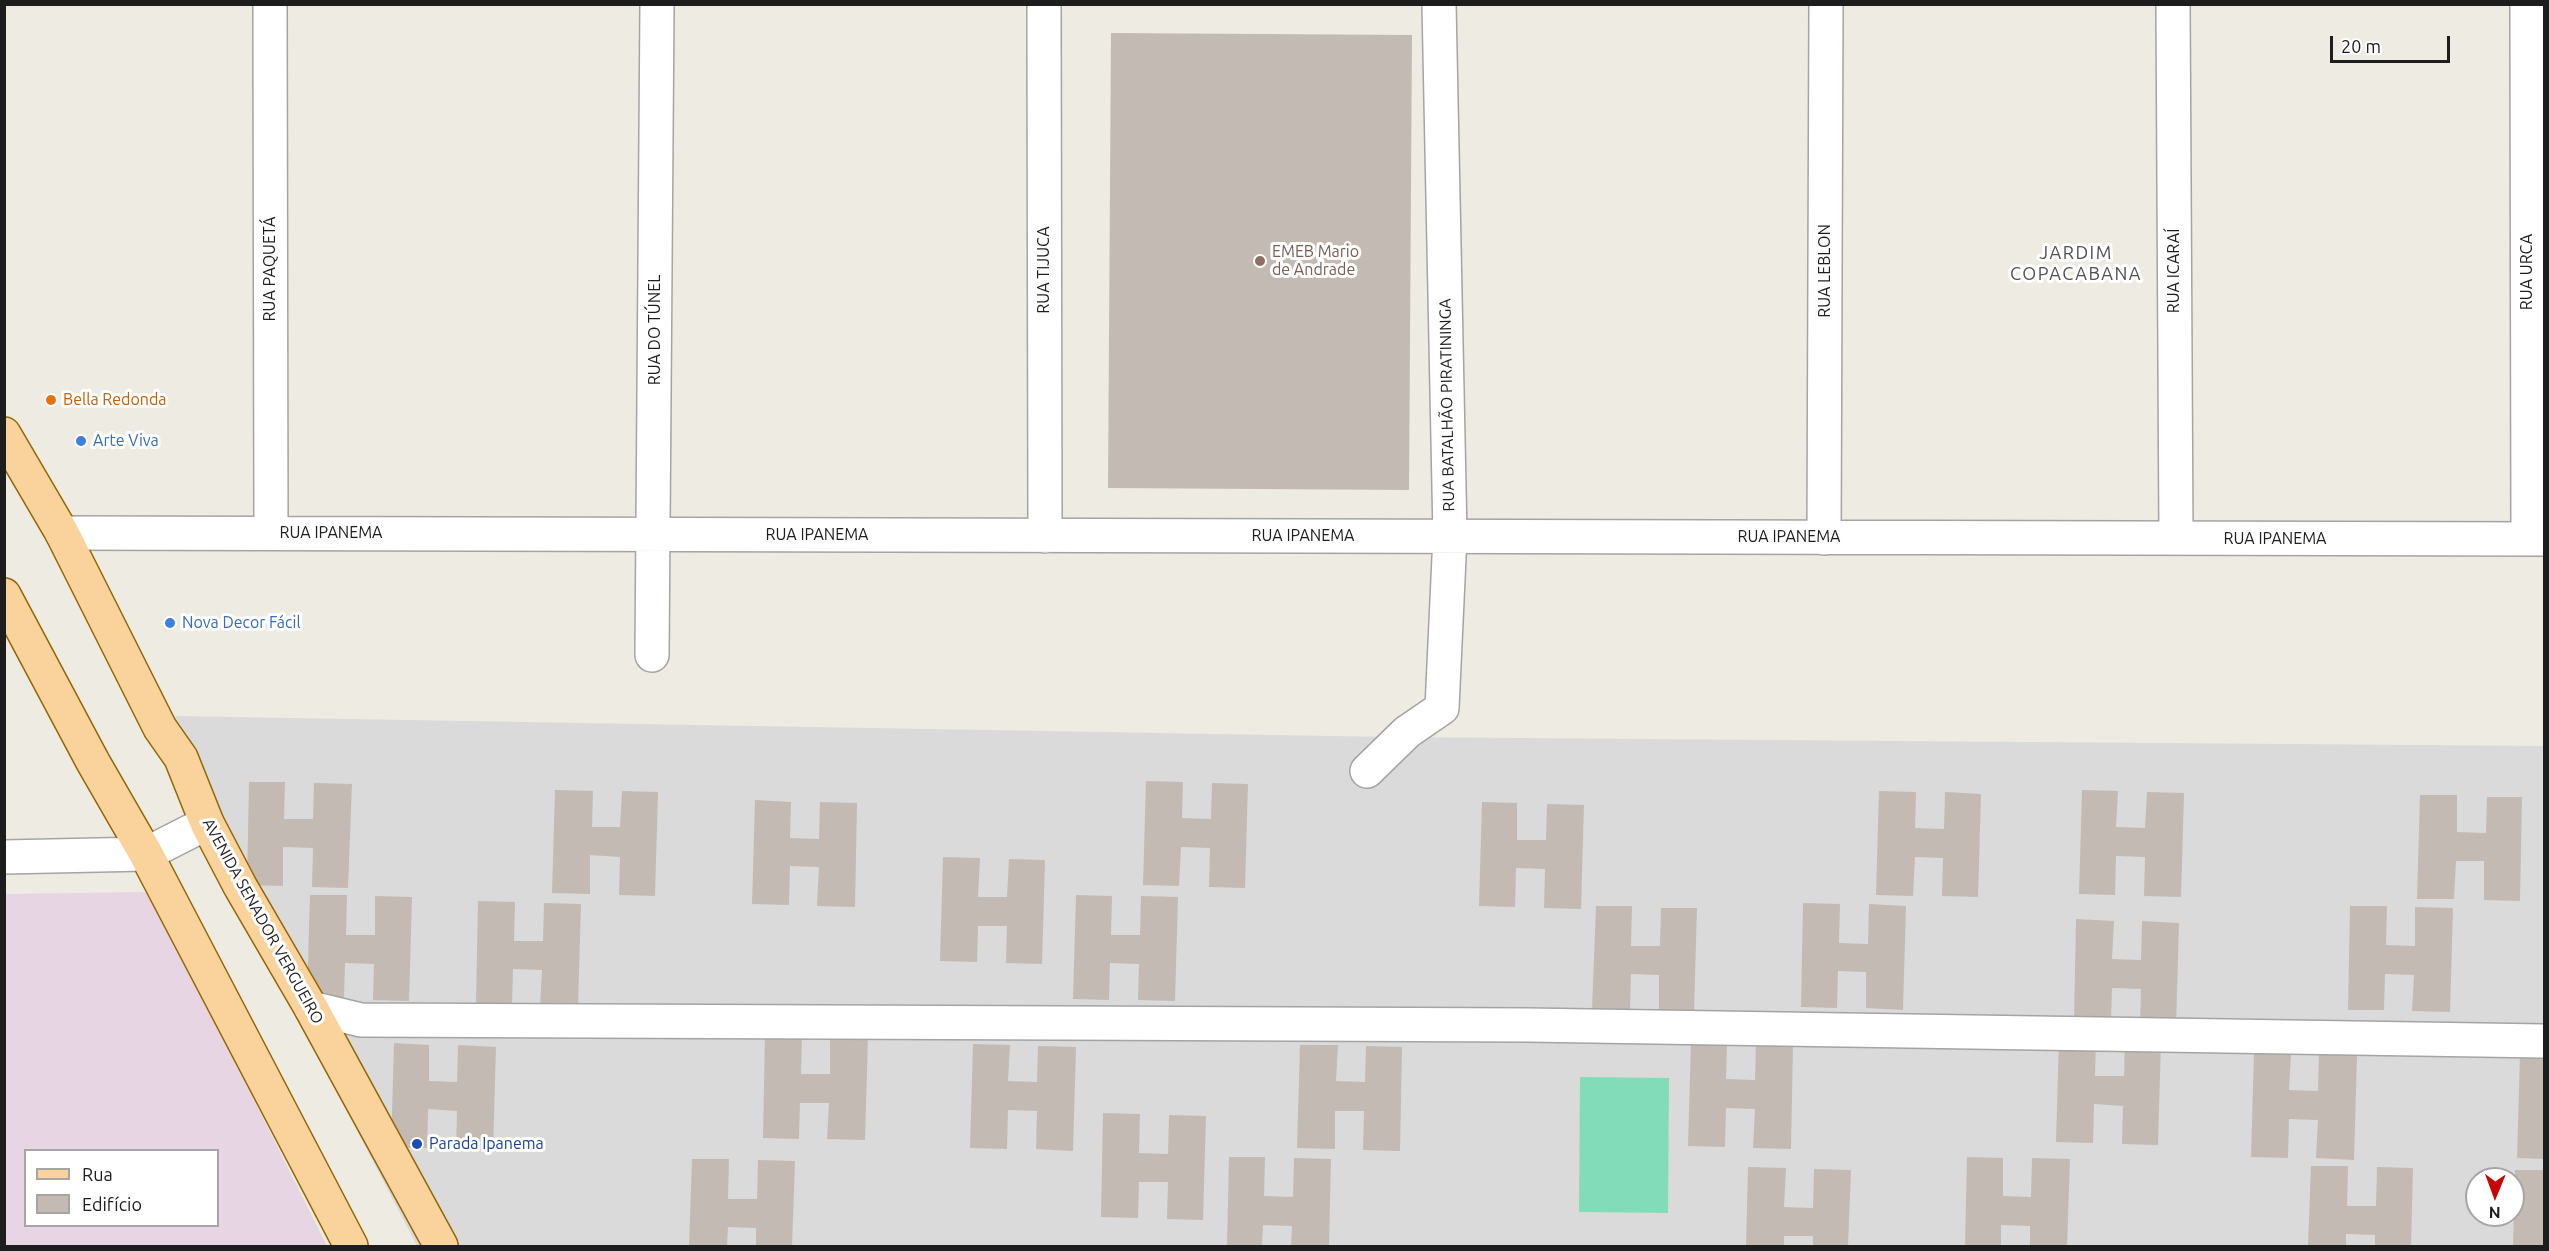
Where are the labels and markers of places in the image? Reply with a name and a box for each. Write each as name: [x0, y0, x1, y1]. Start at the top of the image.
place label: EMEB Mario de Andrade: [1272, 242, 1359, 280]
marker: EMEB Mario de Andrade: [1253, 254, 1267, 268]
place label: Bella Redonda: [63, 390, 167, 410]
marker: Bella Redonda: [44, 393, 58, 407]
place label: Arte Viva: [93, 431, 159, 451]
marker: Arte Viva: [74, 434, 88, 448]
place label: Nova Decor Fácil: [182, 613, 301, 633]
marker: Nova Decor Fácil: [163, 616, 177, 630]
place label: Parada Ipanema: [429, 1134, 544, 1154]
marker: Parada Ipanema: [410, 1137, 424, 1151]

